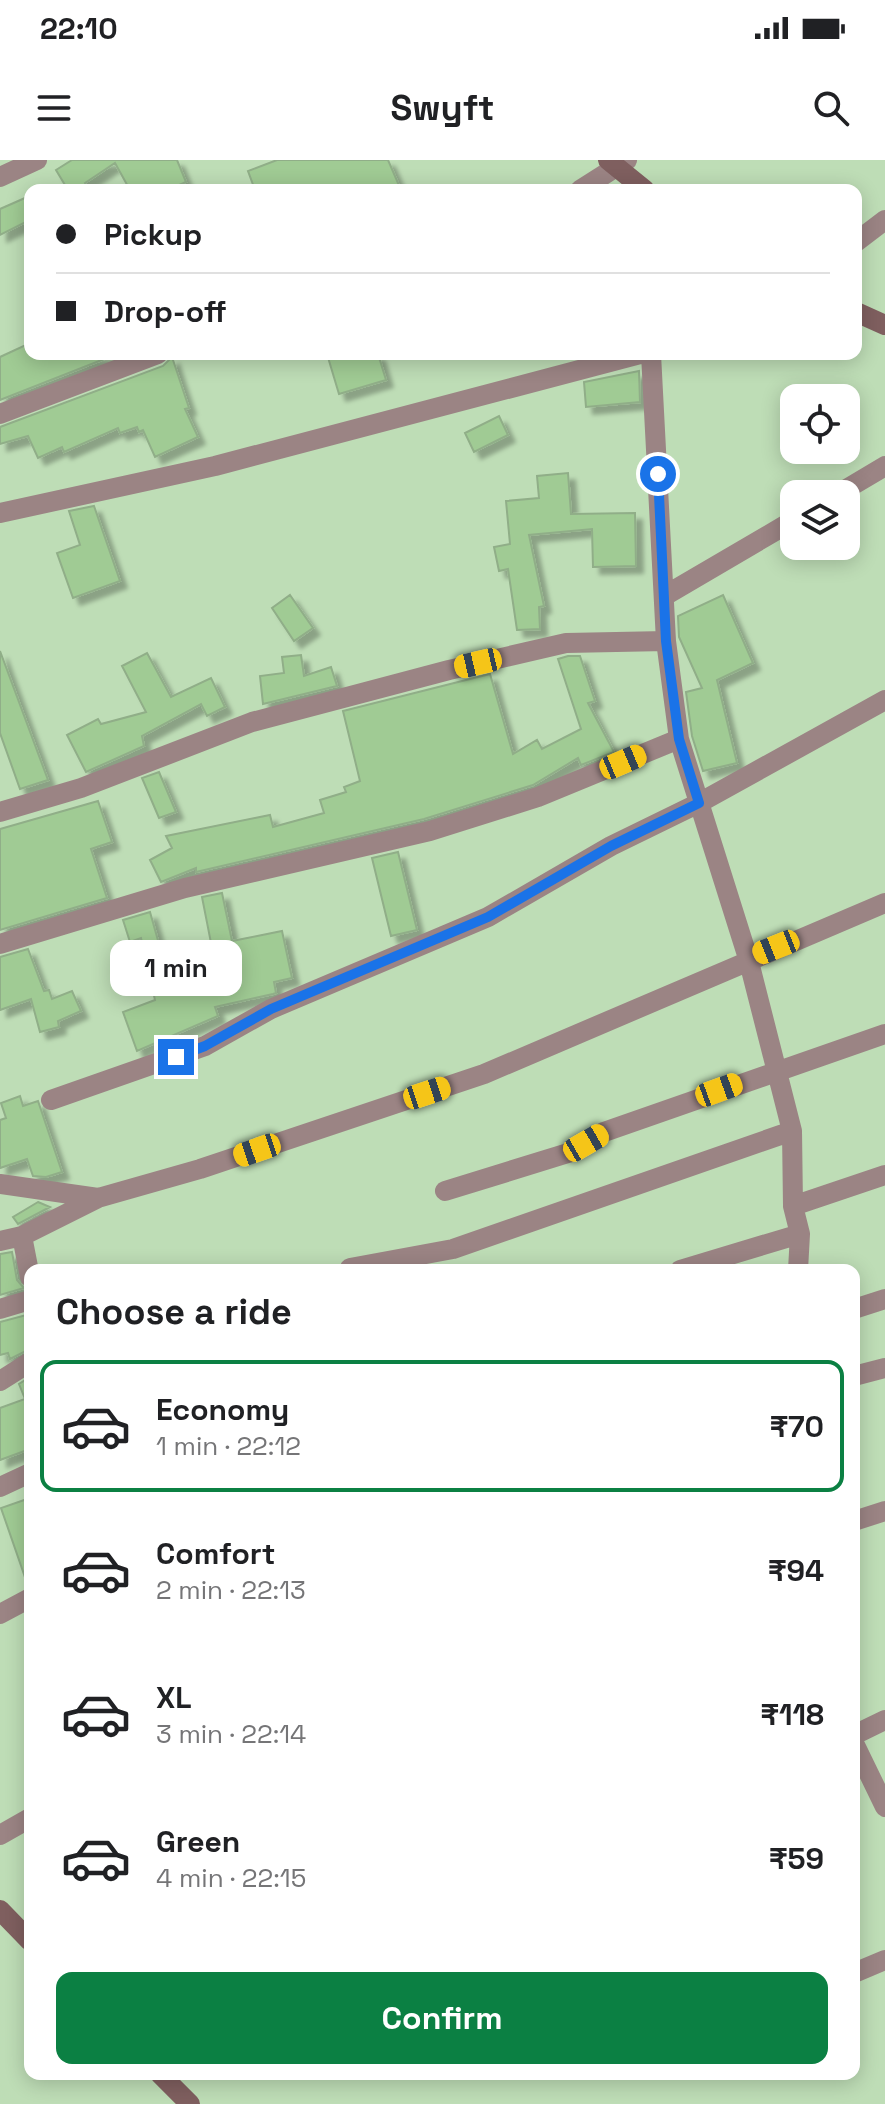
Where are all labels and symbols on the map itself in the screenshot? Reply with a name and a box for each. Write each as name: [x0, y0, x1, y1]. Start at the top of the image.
route start: [640, 456, 676, 492]
car: [452, 646, 504, 680]
car: [596, 742, 650, 782]
car: [749, 927, 803, 967]
callout: 1 min: [110, 941, 242, 997]
route end: [158, 1039, 194, 1075]
car: [692, 1071, 746, 1109]
car: [400, 1074, 454, 1112]
car: [559, 1121, 613, 1165]
car: [230, 1131, 284, 1169]

